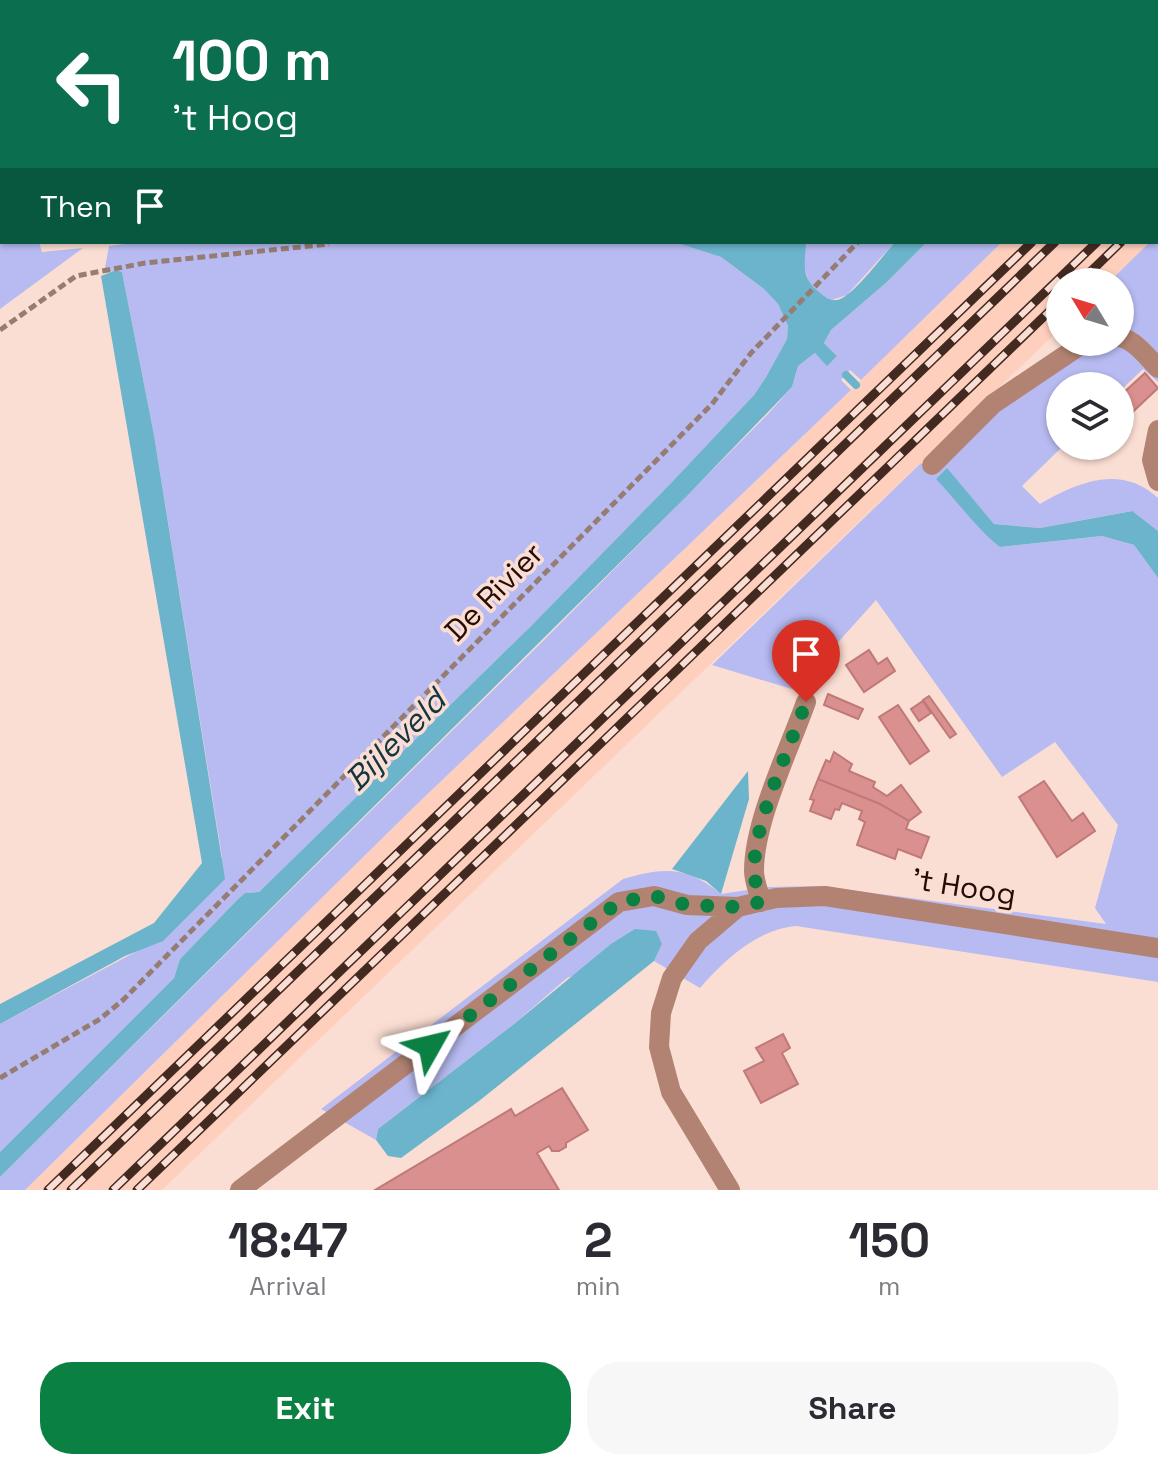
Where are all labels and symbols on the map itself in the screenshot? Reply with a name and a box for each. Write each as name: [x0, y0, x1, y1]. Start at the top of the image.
north arrow: [1046, 268, 1134, 356]
street label: De Rivier: [436, 534, 551, 649]
pin: [772, 620, 840, 702]
water label: Bijleveld: [336, 679, 456, 799]
street label: 't Hoog: [909, 859, 1019, 914]
position arrow: [388, 1004, 472, 1088]

